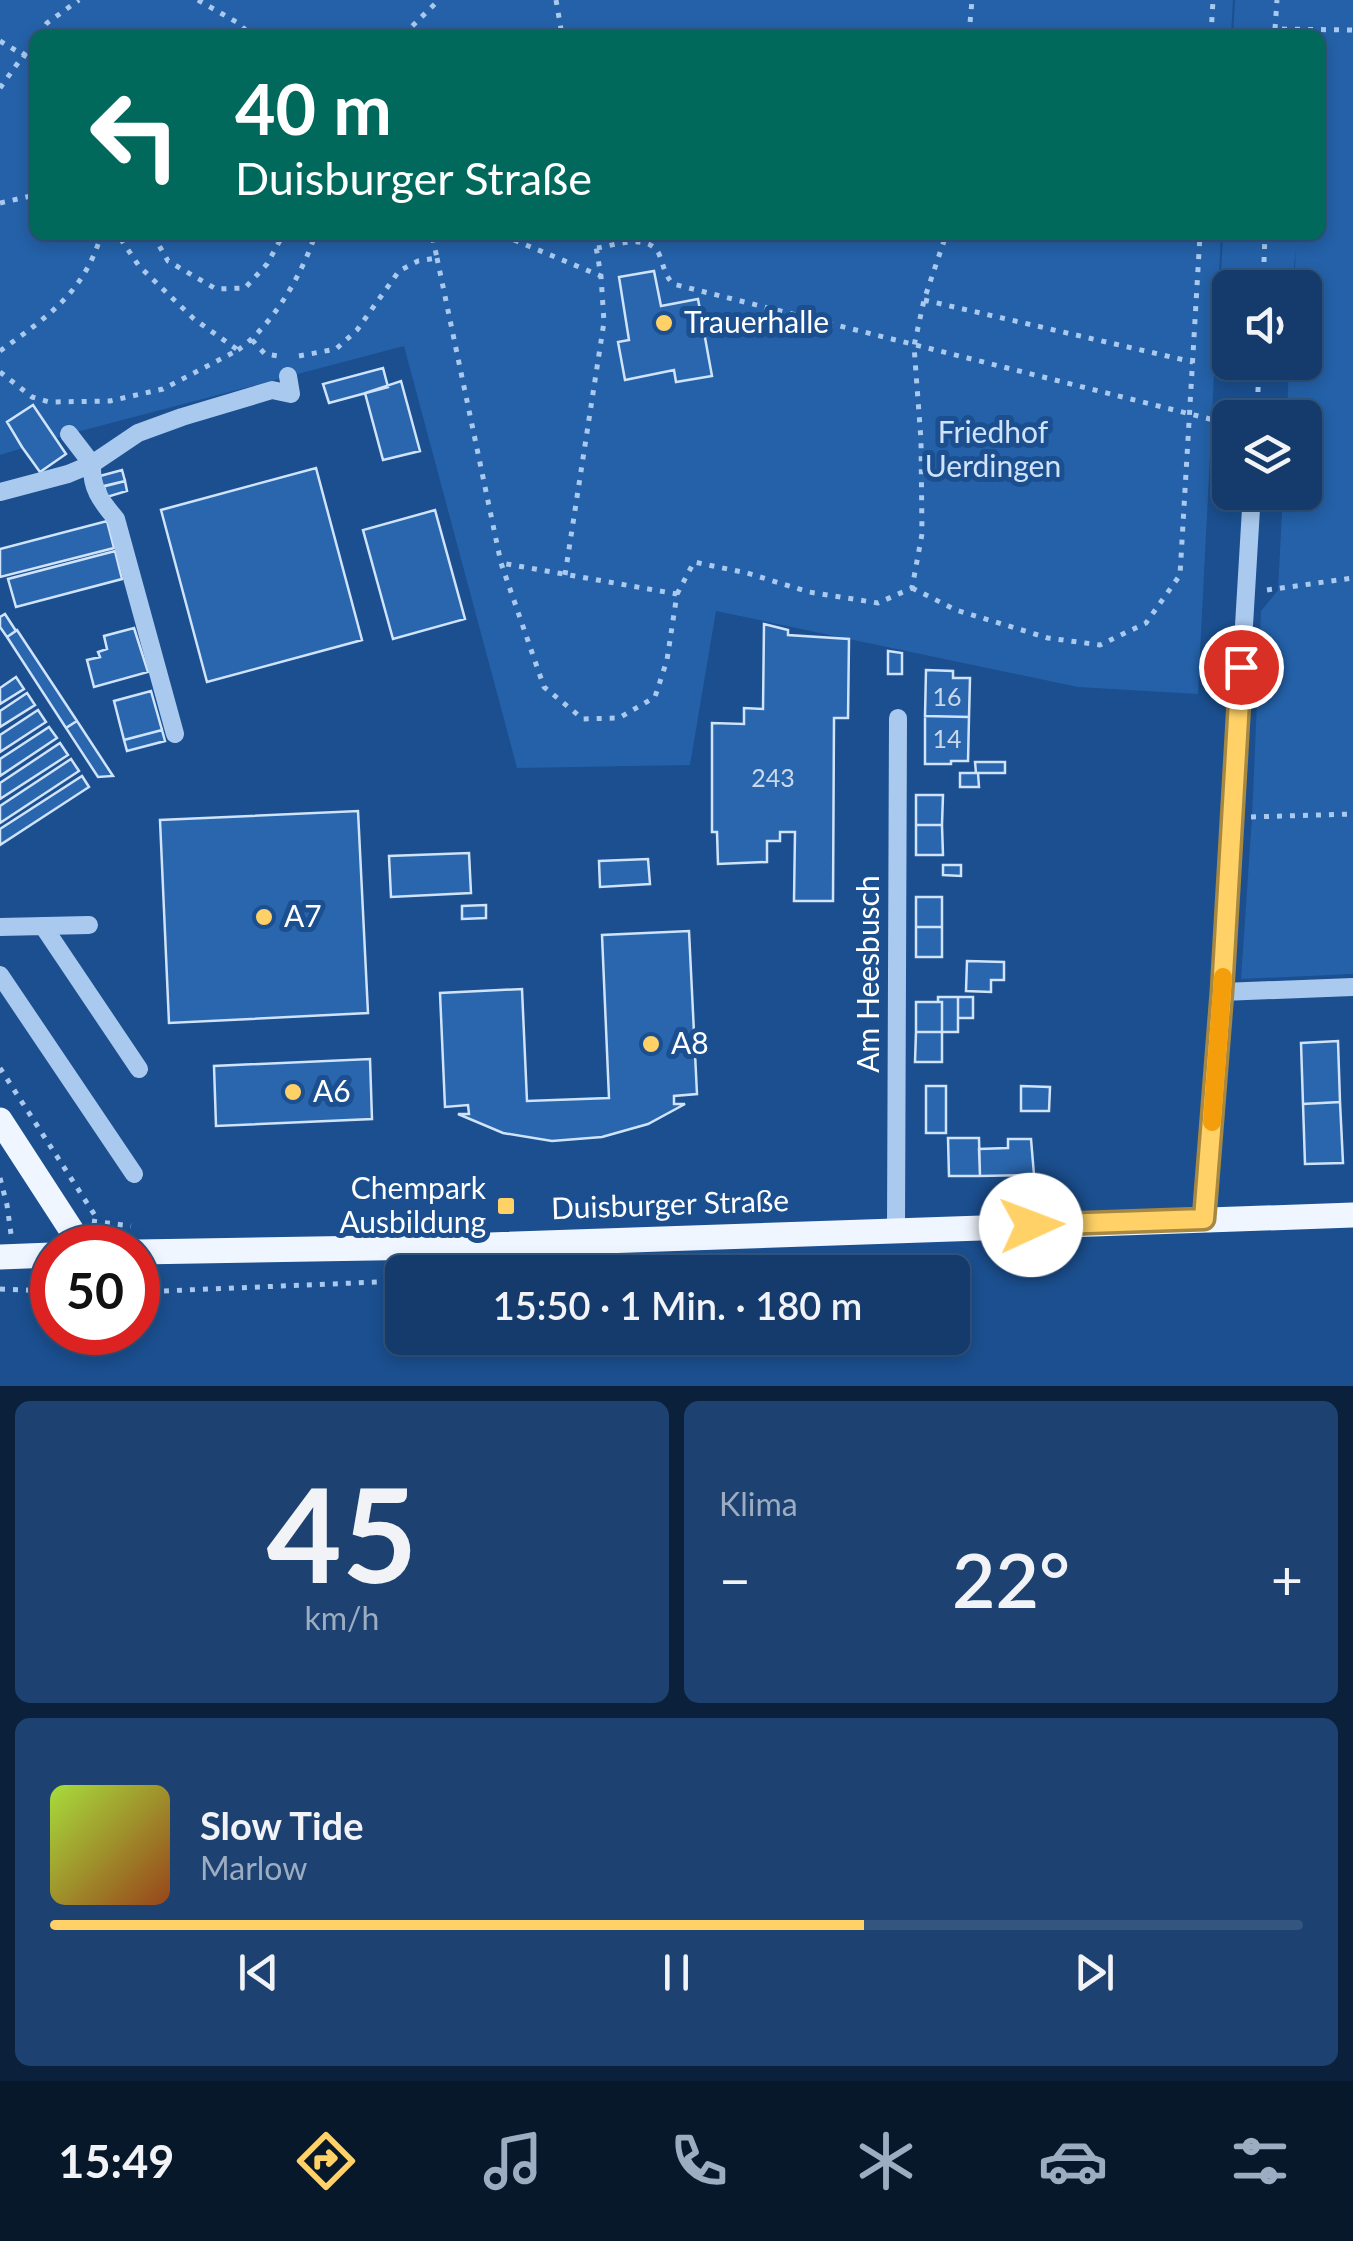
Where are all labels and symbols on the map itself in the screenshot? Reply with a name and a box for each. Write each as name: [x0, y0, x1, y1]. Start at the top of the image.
place label: Trauerhalle: [684, 303, 829, 339]
marker: Trauerhalle: [653, 312, 675, 334]
park label: Friedhof Uerdingen: [925, 413, 1061, 483]
pin: [1199, 625, 1284, 710]
house number: 16: [932, 681, 962, 711]
house number: 14: [932, 723, 962, 753]
house number: 243: [751, 762, 795, 792]
street label: Am Heesbusch: [849, 875, 885, 1073]
place label: A7: [284, 897, 322, 933]
marker: A7: [253, 906, 275, 928]
place label: A8: [671, 1024, 709, 1060]
marker: A8: [640, 1033, 662, 1055]
place label: A6: [313, 1072, 351, 1108]
marker: A6: [282, 1081, 304, 1103]
place label: Chempark Ausbildung: [339, 1169, 487, 1239]
position arrow: [979, 1173, 1083, 1277]
street label: Duisburger Straße: [550, 1181, 789, 1225]
marker: Chempark Ausbildung: [495, 1195, 517, 1217]
speed limit sign: 50: [30, 1225, 160, 1355]

